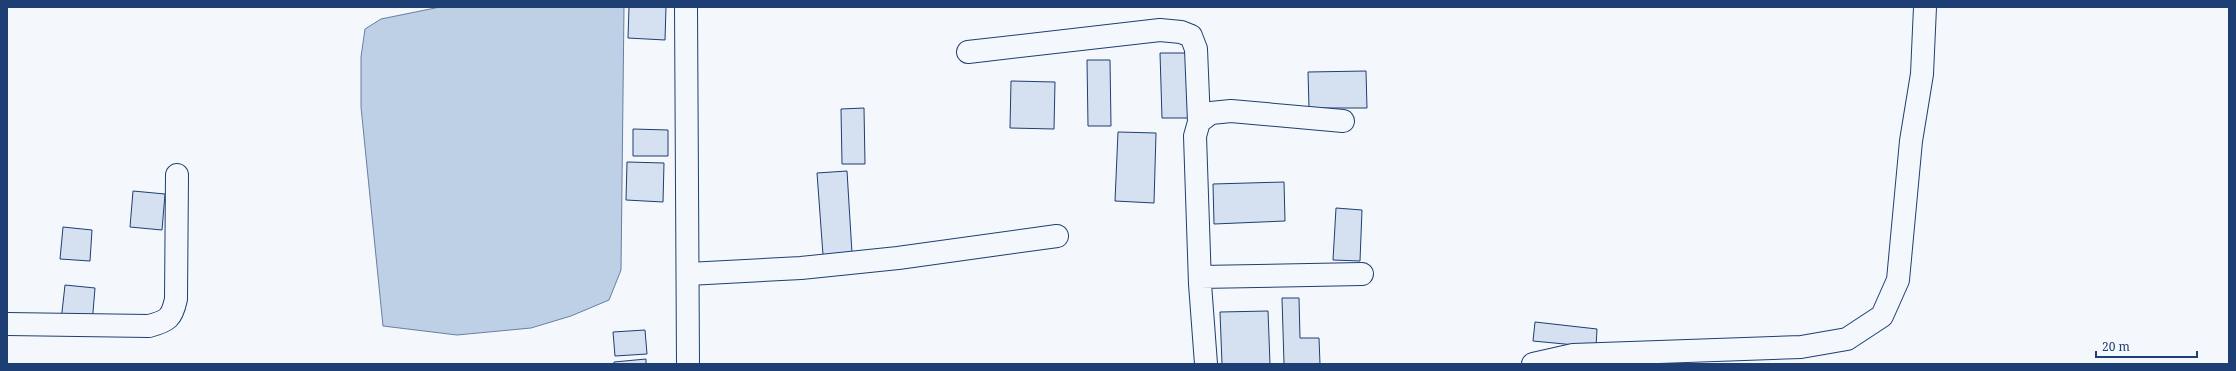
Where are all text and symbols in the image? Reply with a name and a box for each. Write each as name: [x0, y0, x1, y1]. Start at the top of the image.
scale bar: [2096, 333, 2197, 359]
text: 20 m: [2102, 338, 2130, 355]

